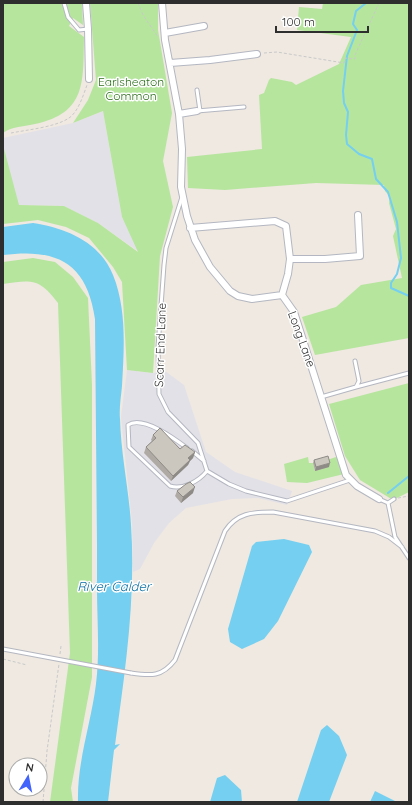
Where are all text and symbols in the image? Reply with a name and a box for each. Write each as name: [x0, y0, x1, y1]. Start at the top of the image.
scale bar: [276, 8, 368, 34]
text: 100 m: [282, 14, 315, 29]
park label: Earlsheaton Common: [98, 74, 164, 103]
street label: Scarr End Lane: [151, 302, 169, 387]
street label: Long Lane: [285, 309, 319, 369]
water label: River Calder: [77, 578, 153, 594]
north arrow: [8, 757, 48, 797]
text: N: [25, 760, 35, 775]

